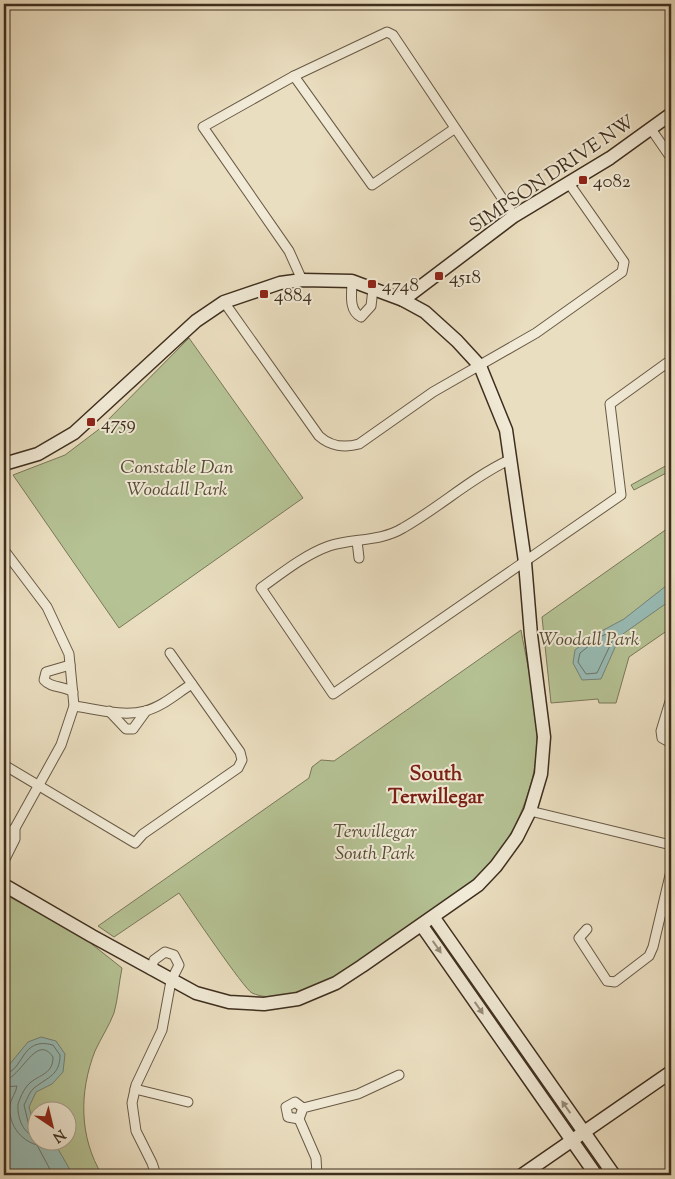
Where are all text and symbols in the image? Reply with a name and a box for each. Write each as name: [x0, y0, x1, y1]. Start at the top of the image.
street label: SIMPSON DRIVE NW: [464, 110, 640, 241]
place label: 4082: [593, 169, 631, 196]
marker: 4082: [577, 174, 589, 186]
place label: 4518: [449, 265, 481, 292]
marker: 4518: [433, 270, 445, 282]
place label: 4748: [382, 273, 419, 300]
marker: 4748: [366, 278, 378, 290]
place label: 4884: [274, 283, 312, 310]
marker: 4884: [258, 288, 270, 300]
place label: 4759: [101, 411, 136, 438]
marker: 4759: [85, 416, 97, 428]
park label: Constable Dan Woodall Park: [120, 455, 234, 504]
park label: Woodall Park: [539, 627, 640, 654]
district label: South Terwillegar: [388, 761, 485, 813]
park label: Terwillegar South Park: [333, 819, 417, 868]
one-way arrow: [432, 940, 442, 954]
one-way arrow: [474, 1001, 484, 1015]
one-way arrow: [561, 1100, 571, 1113]
north arrow: [28, 1102, 78, 1152]
text: N: [48, 1124, 69, 1146]

